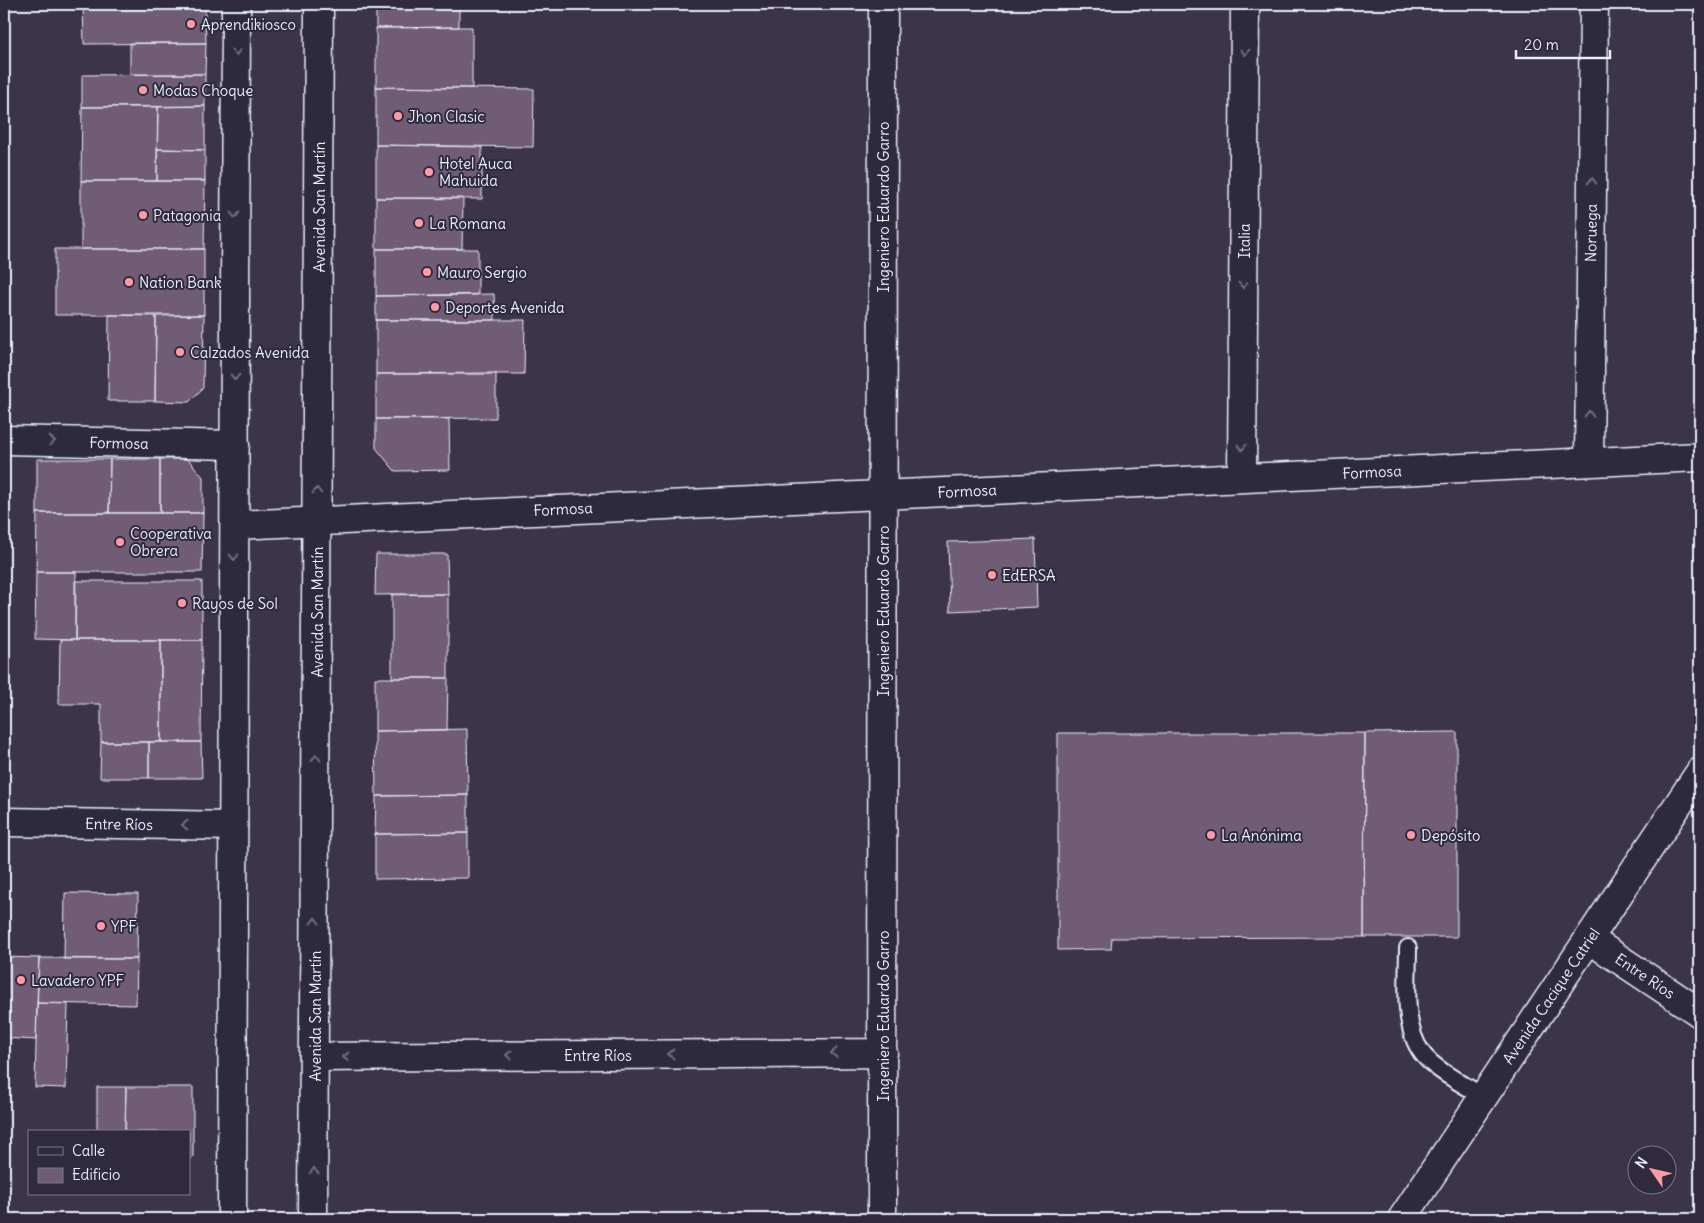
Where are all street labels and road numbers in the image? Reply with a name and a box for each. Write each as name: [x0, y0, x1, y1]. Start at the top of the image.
street label: Ingeniero Eduardo Garro: [874, 121, 893, 293]
street label: Avenida San Martín: [310, 141, 329, 272]
street label: Noruega: [1581, 203, 1601, 262]
street label: Italia: [1235, 223, 1254, 259]
street label: Formosa: [89, 433, 149, 453]
street label: Formosa: [1342, 461, 1403, 483]
street label: Formosa: [937, 480, 998, 502]
street label: Formosa: [533, 498, 594, 520]
street label: Ingeniero Eduardo Garro: [874, 525, 893, 697]
street label: Avenida San Martín: [308, 546, 327, 677]
street label: Entre Ríos: [85, 814, 153, 834]
street label: Avenida Cacique Catriel: [1498, 924, 1604, 1068]
street label: Ingeniero Eduardo Garro: [874, 930, 893, 1102]
street label: Entre Ríos: [1612, 949, 1679, 1003]
street label: Avenida San Martín: [306, 950, 325, 1081]
street label: Entre Ríos: [564, 1046, 632, 1065]

